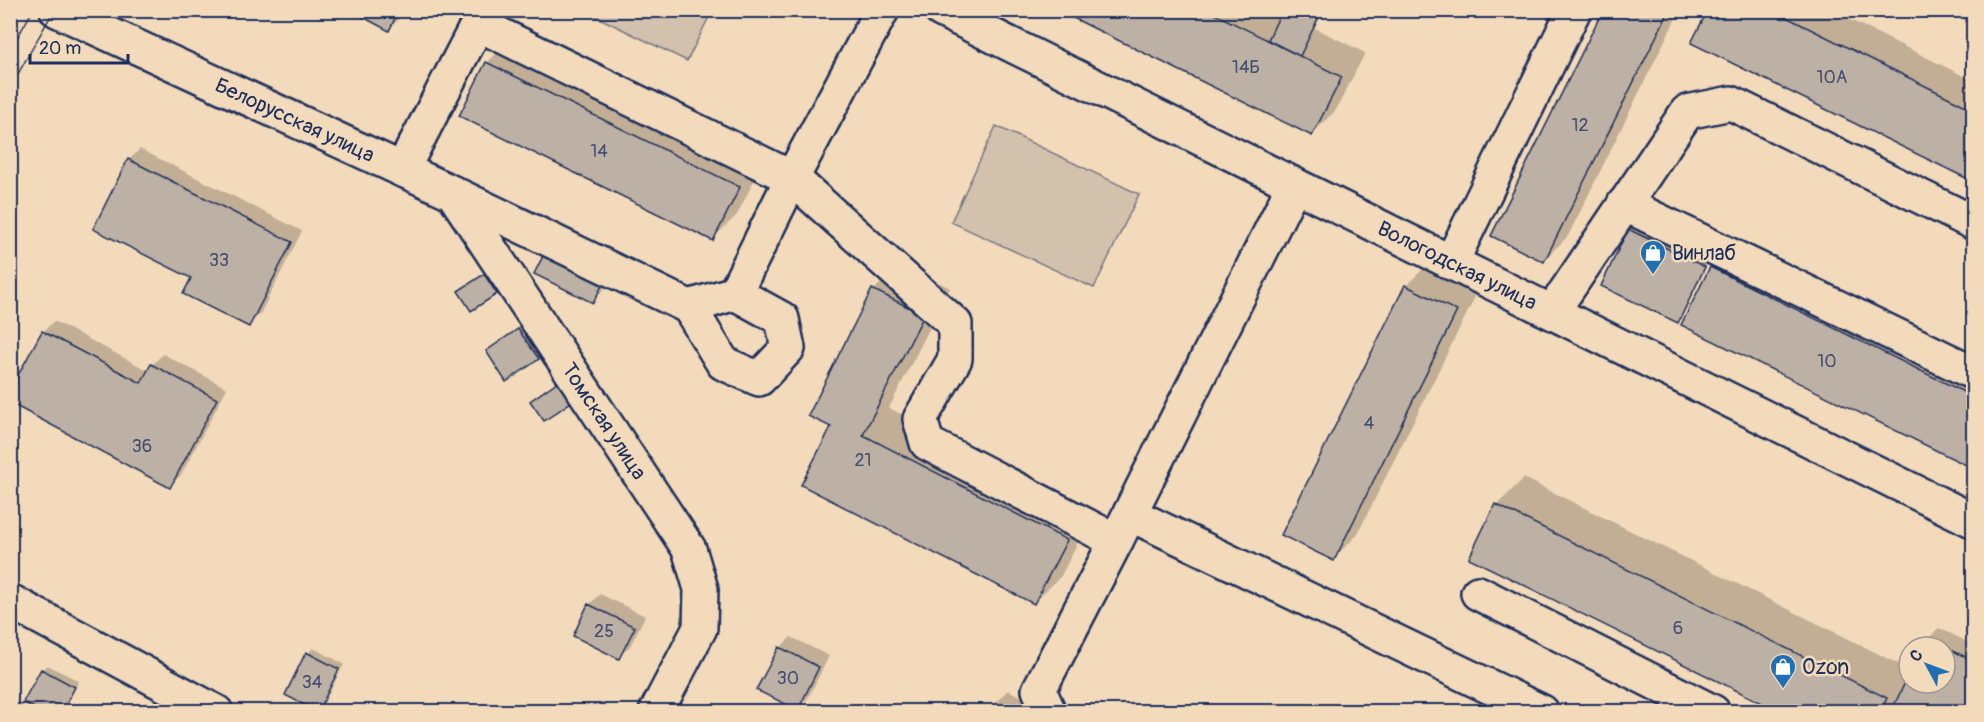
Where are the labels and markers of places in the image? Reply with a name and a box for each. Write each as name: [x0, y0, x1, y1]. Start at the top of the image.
shop icon: Винлаб: [1638, 238, 1668, 276]
place label: Винлаб: [1672, 240, 1736, 267]
shop icon: Ozon: [1768, 652, 1798, 690]
place label: Ozon: [1802, 654, 1849, 681]

